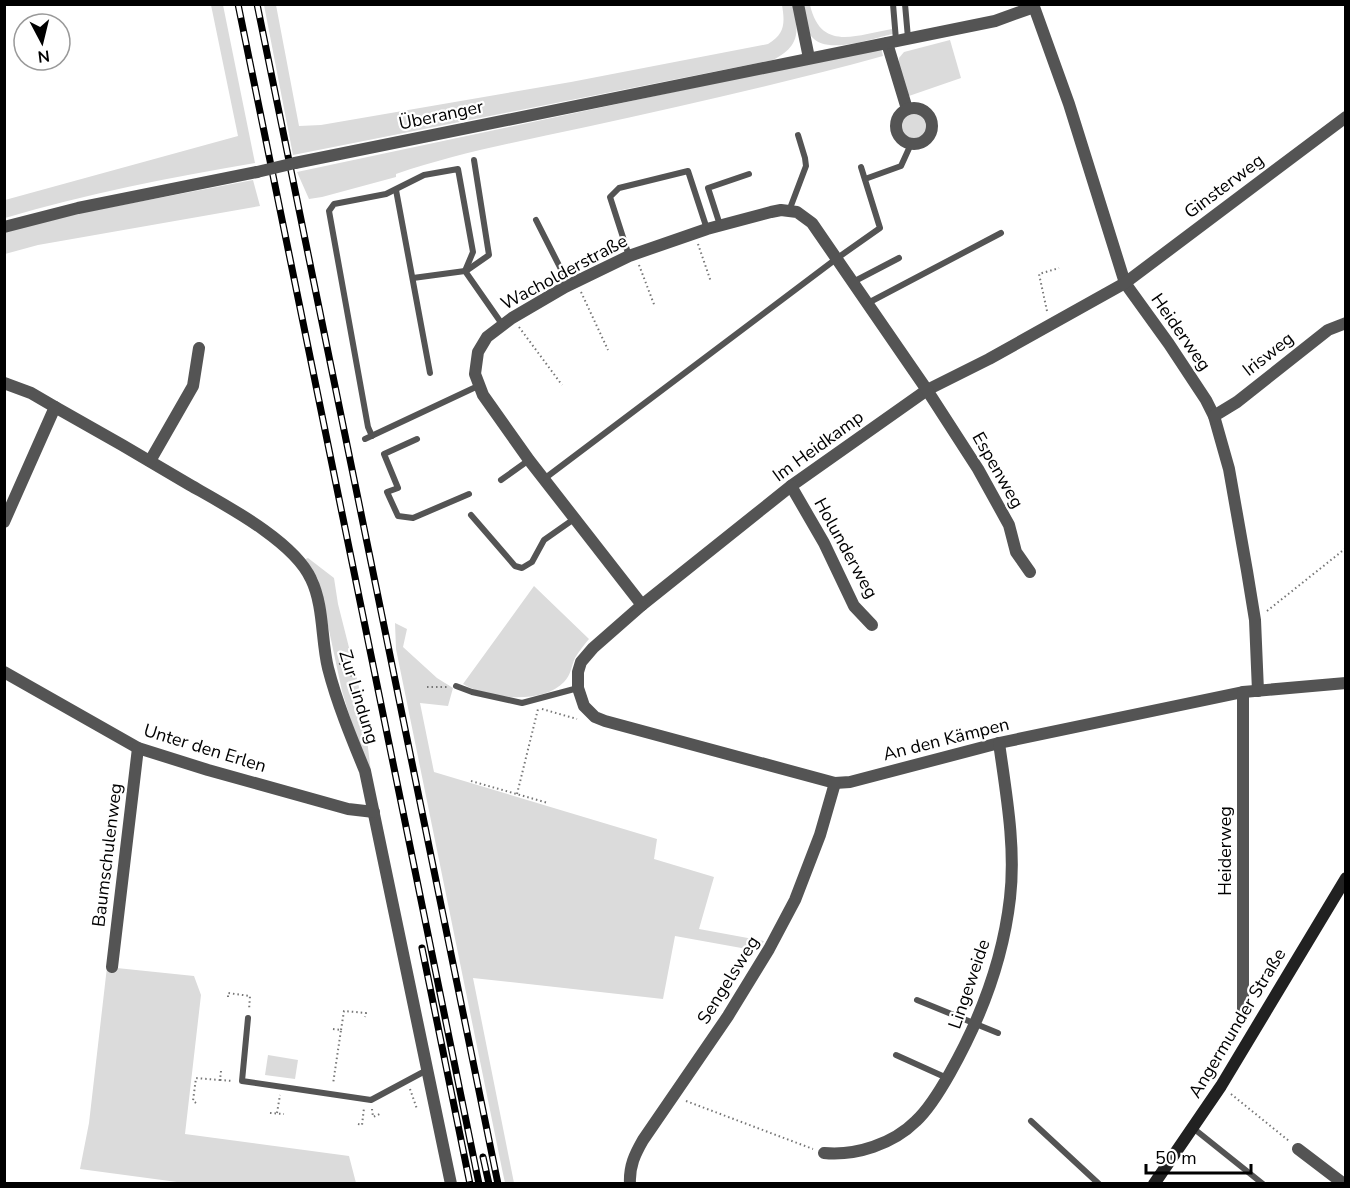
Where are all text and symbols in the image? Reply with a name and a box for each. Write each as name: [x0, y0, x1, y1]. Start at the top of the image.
north arrow: [12, 12, 72, 72]
text: N: [36, 44, 51, 68]
street label: Überanger: [397, 94, 486, 136]
street label: Ginsterweg: [1179, 148, 1269, 224]
street label: Wacholderstraße: [497, 229, 631, 315]
street label: Heiderweg: [1145, 288, 1217, 376]
street label: Irisweg: [1237, 326, 1299, 382]
street label: Im Heidkamp: [768, 405, 868, 487]
street label: Espenweg: [967, 427, 1029, 513]
street label: Holunderweg: [808, 493, 884, 603]
street label: Zur Lindung: [333, 647, 385, 747]
street label: An den Kämpen: [880, 712, 1012, 766]
street label: Unter den Erlen: [141, 718, 269, 778]
street label: Baumschulenweg: [86, 782, 128, 928]
street label: Heiderweg: [1213, 806, 1237, 896]
street label: Sengelsweg: [691, 931, 765, 1029]
street label: Lingeweide: [943, 936, 995, 1032]
street label: Angermunder Straße: [1183, 944, 1291, 1102]
scale bar: [1146, 1137, 1251, 1175]
text: 50 m: [1155, 1146, 1197, 1170]

